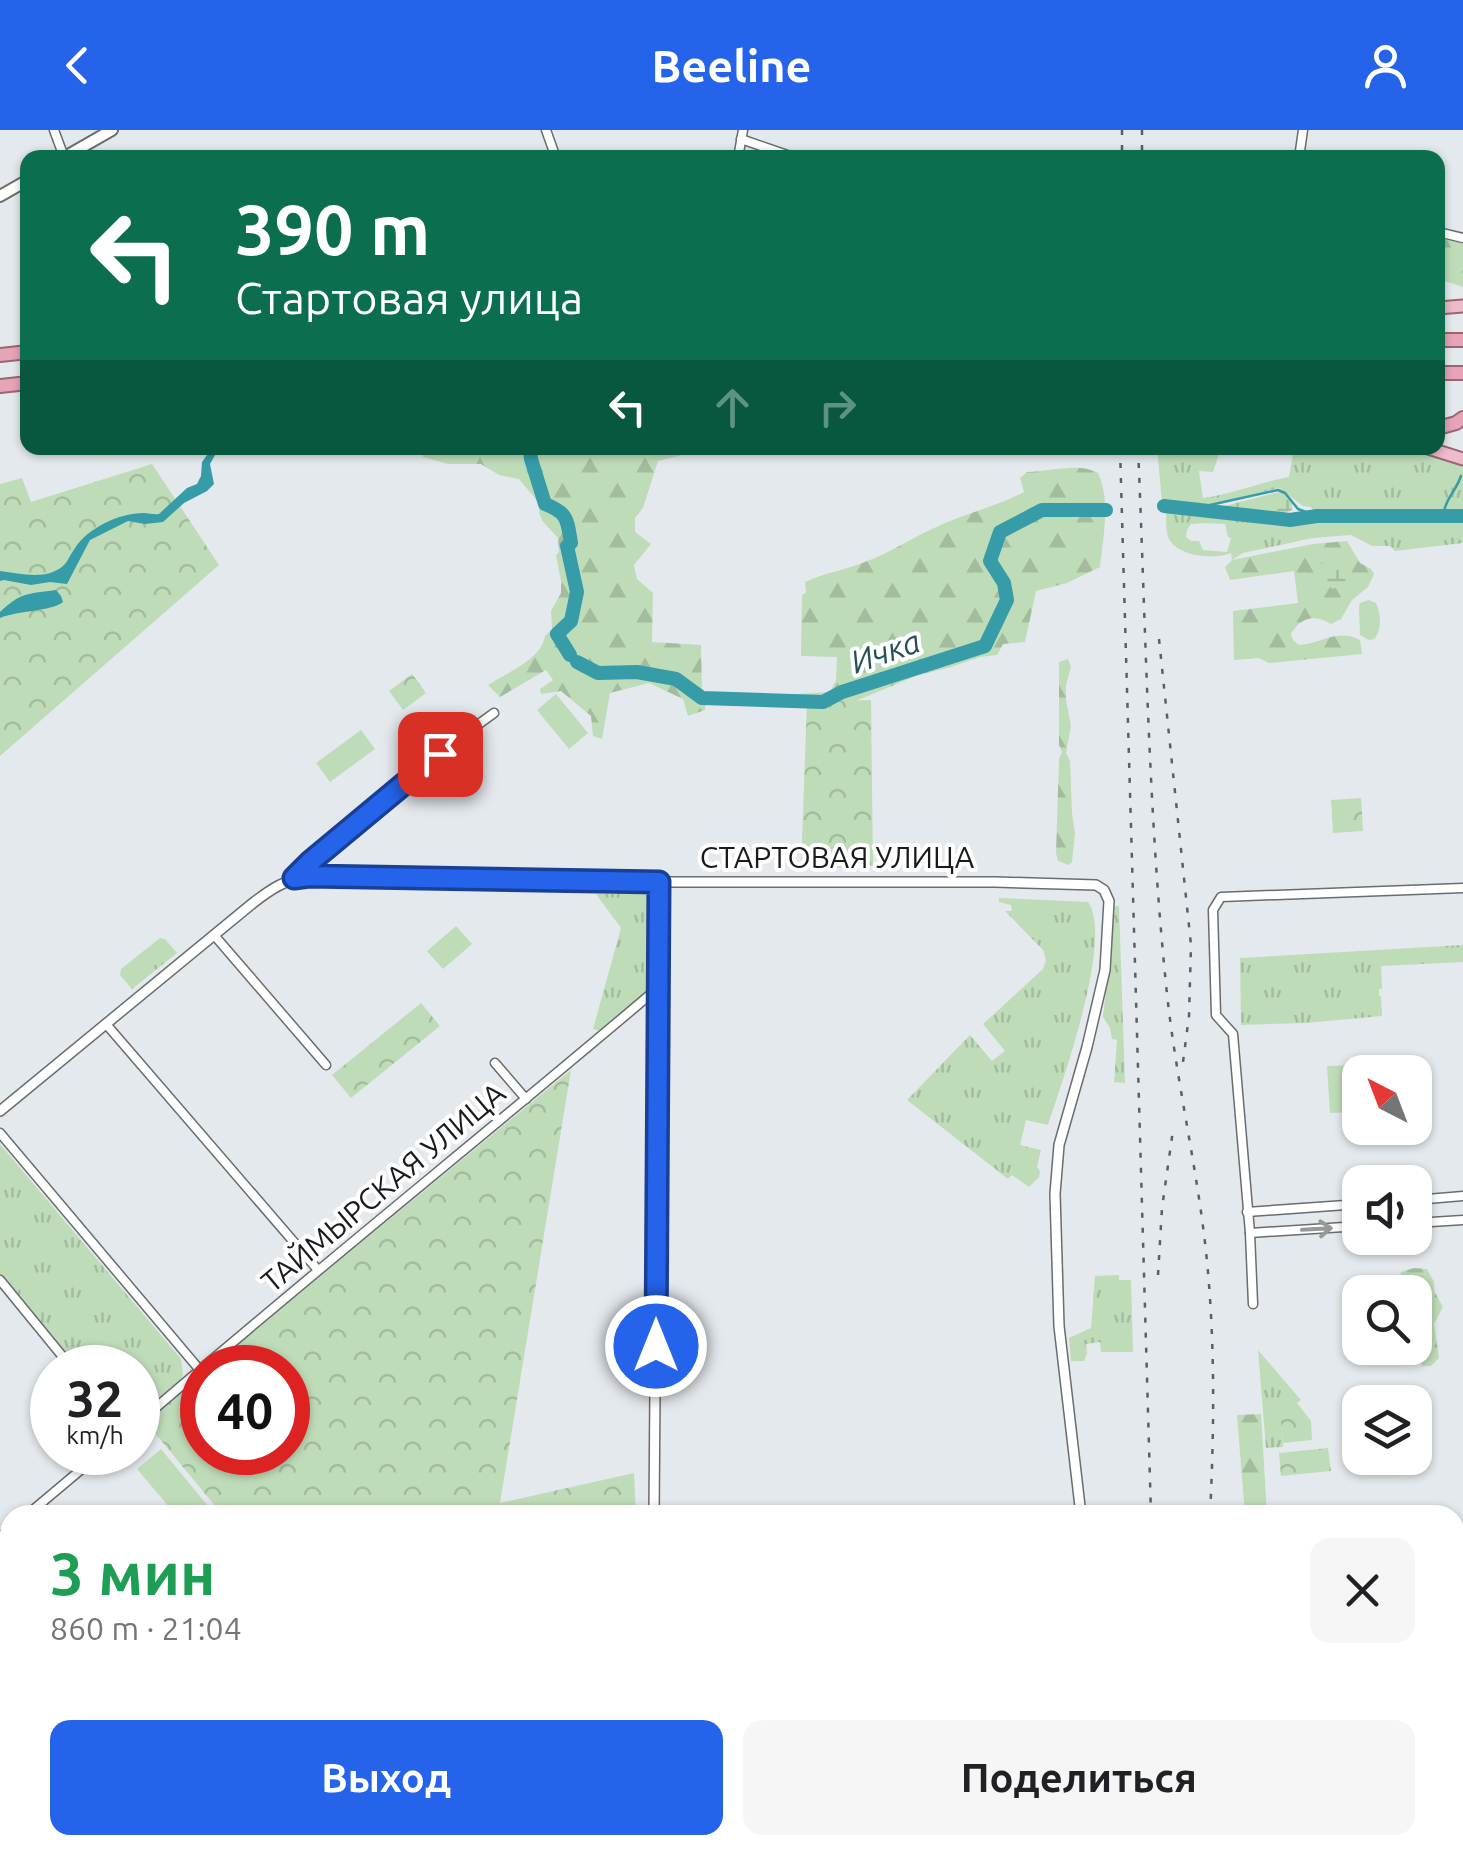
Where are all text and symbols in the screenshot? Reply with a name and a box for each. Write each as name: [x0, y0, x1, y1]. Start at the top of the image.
icon: back: [50, 38, 105, 93]
icon: person: [1358, 38, 1413, 93]
text: Beeline: [651, 40, 812, 91]
icon: left: [70, 190, 200, 320]
text: 390 m: [235, 190, 430, 268]
text: Стартовая улица: [235, 272, 583, 323]
icon: left: [600, 380, 655, 435]
icon: ahead: [705, 380, 760, 435]
icon: right: [810, 380, 865, 435]
water label: Ичка: [845, 622, 925, 680]
pin: [398, 712, 483, 797]
icon: arrive: [413, 727, 468, 782]
street label: СТАРТОВАЯ УЛИЦА: [700, 840, 975, 874]
north arrow: [1342, 1055, 1432, 1145]
map controls: [1342, 1055, 1432, 1475]
street label: ТАЙМЫРСКАЯ УЛИЦА: [254, 1075, 512, 1299]
button: sound: [1342, 1165, 1432, 1255]
one-way arrow: [1301, 1219, 1333, 1238]
button: search: [1342, 1275, 1432, 1365]
position arrow: [604, 1294, 708, 1398]
speed limit sign: 40: [180, 1345, 310, 1475]
text: 32: [67, 1370, 123, 1426]
button: layers: [1342, 1385, 1432, 1475]
text: km/h: [66, 1421, 124, 1449]
button: close: [1310, 1538, 1415, 1643]
text: 3 мин: [50, 1539, 215, 1606]
text: 860 m · 21:04: [50, 1610, 242, 1646]
button: Выход: [50, 1720, 723, 1835]
button: Поделиться: [743, 1720, 1415, 1835]

